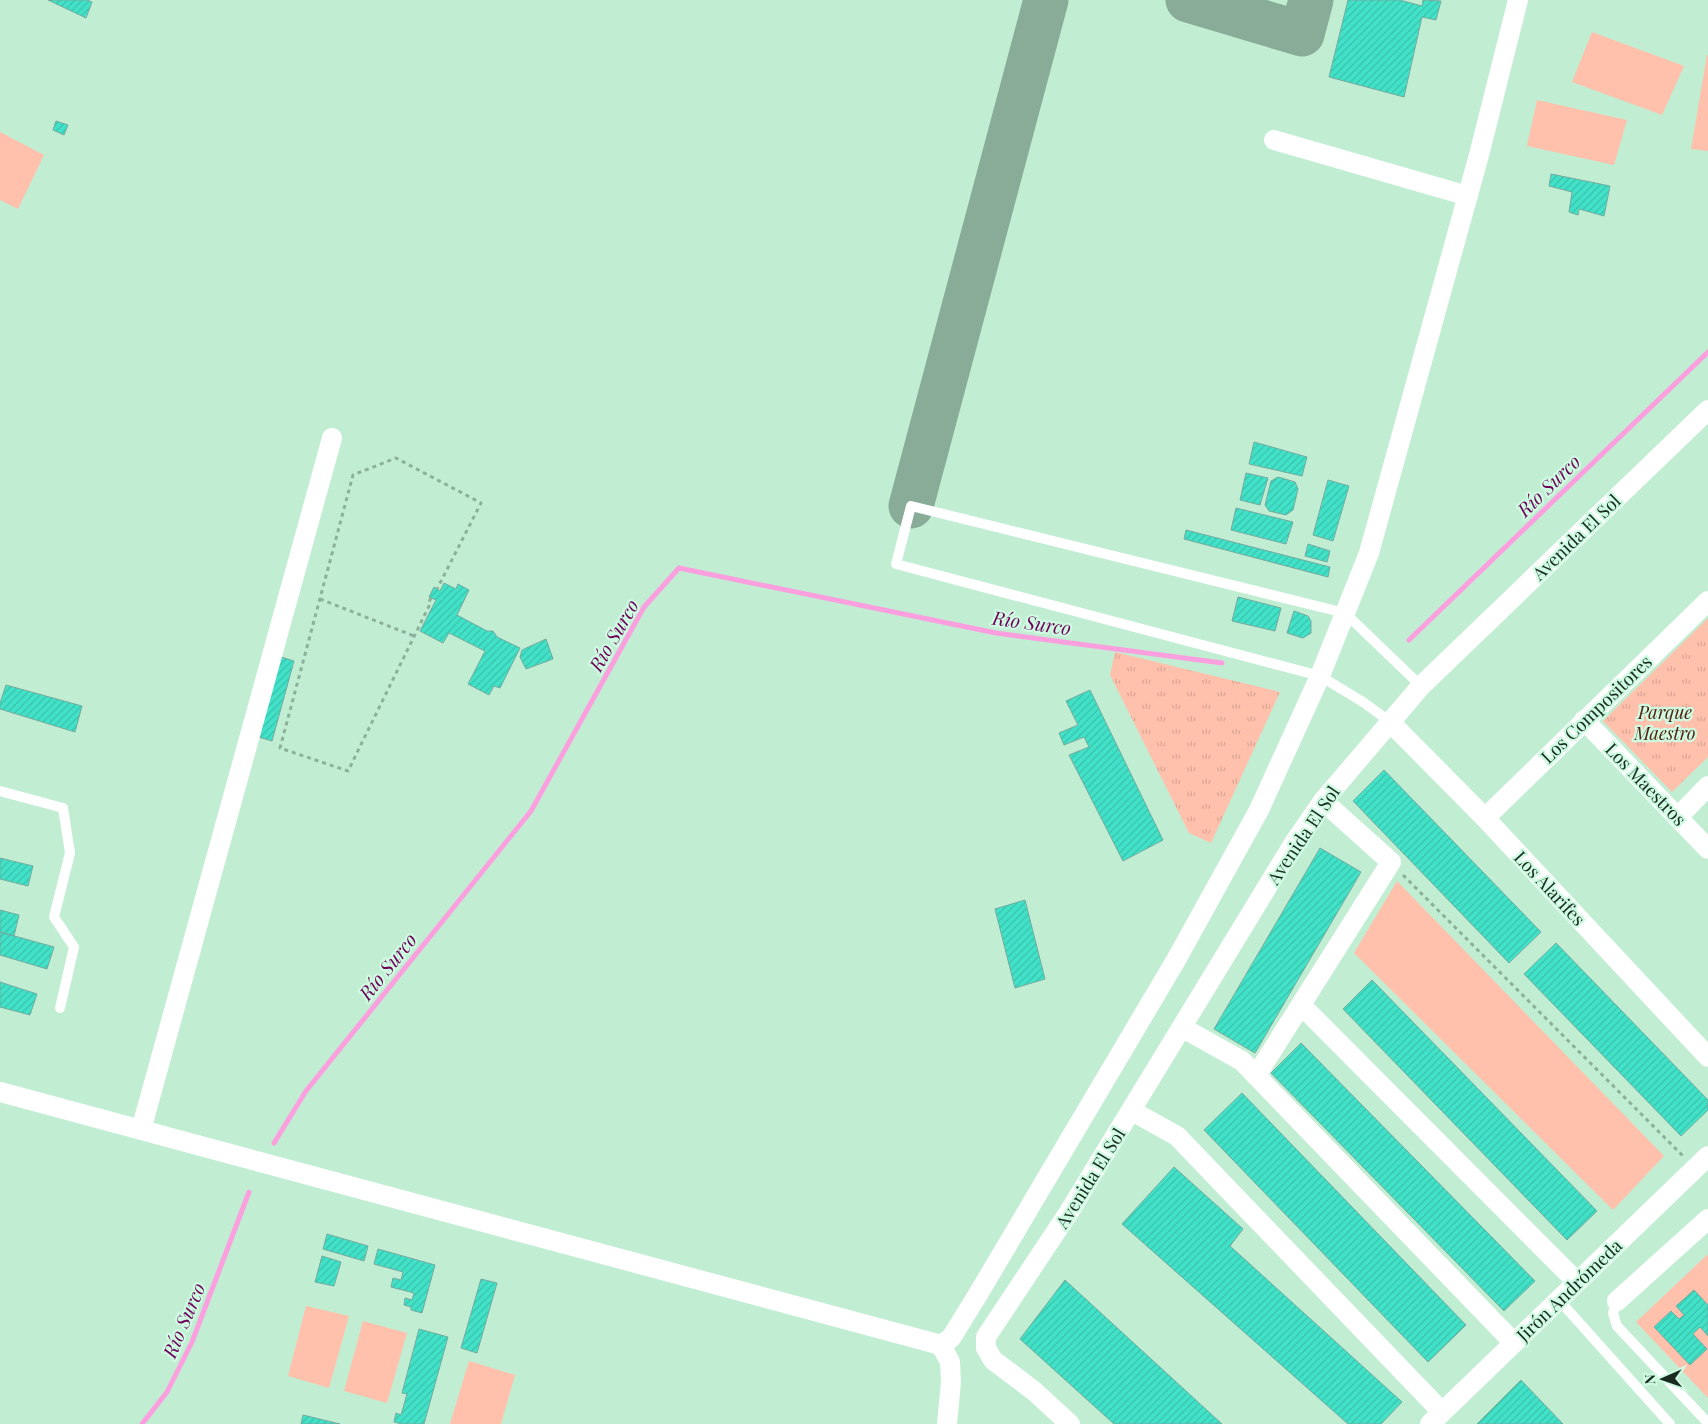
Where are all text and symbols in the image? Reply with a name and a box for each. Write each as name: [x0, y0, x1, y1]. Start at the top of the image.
water label: Río Surco: [1510, 448, 1585, 522]
street label: Avenida El Sol: [1526, 489, 1625, 586]
water label: Río Surco: [582, 594, 644, 677]
water label: Río Surco: [990, 603, 1073, 640]
street label: Los Compositores: [1535, 650, 1657, 768]
park label: Parque Maestro: [1633, 700, 1696, 745]
street label: Los Maestros: [1600, 737, 1692, 831]
street label: Avenida El Sol: [1261, 781, 1345, 890]
street label: Los Alarifes: [1509, 845, 1591, 931]
water label: Río Surco: [351, 927, 422, 1006]
street label: Avenida El Sol: [1049, 1123, 1130, 1234]
street label: Jirón Andrómeda: [1510, 1234, 1627, 1347]
water label: Río Surco: [155, 1279, 210, 1362]
north arrow: [1638, 1354, 1688, 1404]
text: N: [1640, 1374, 1659, 1385]

